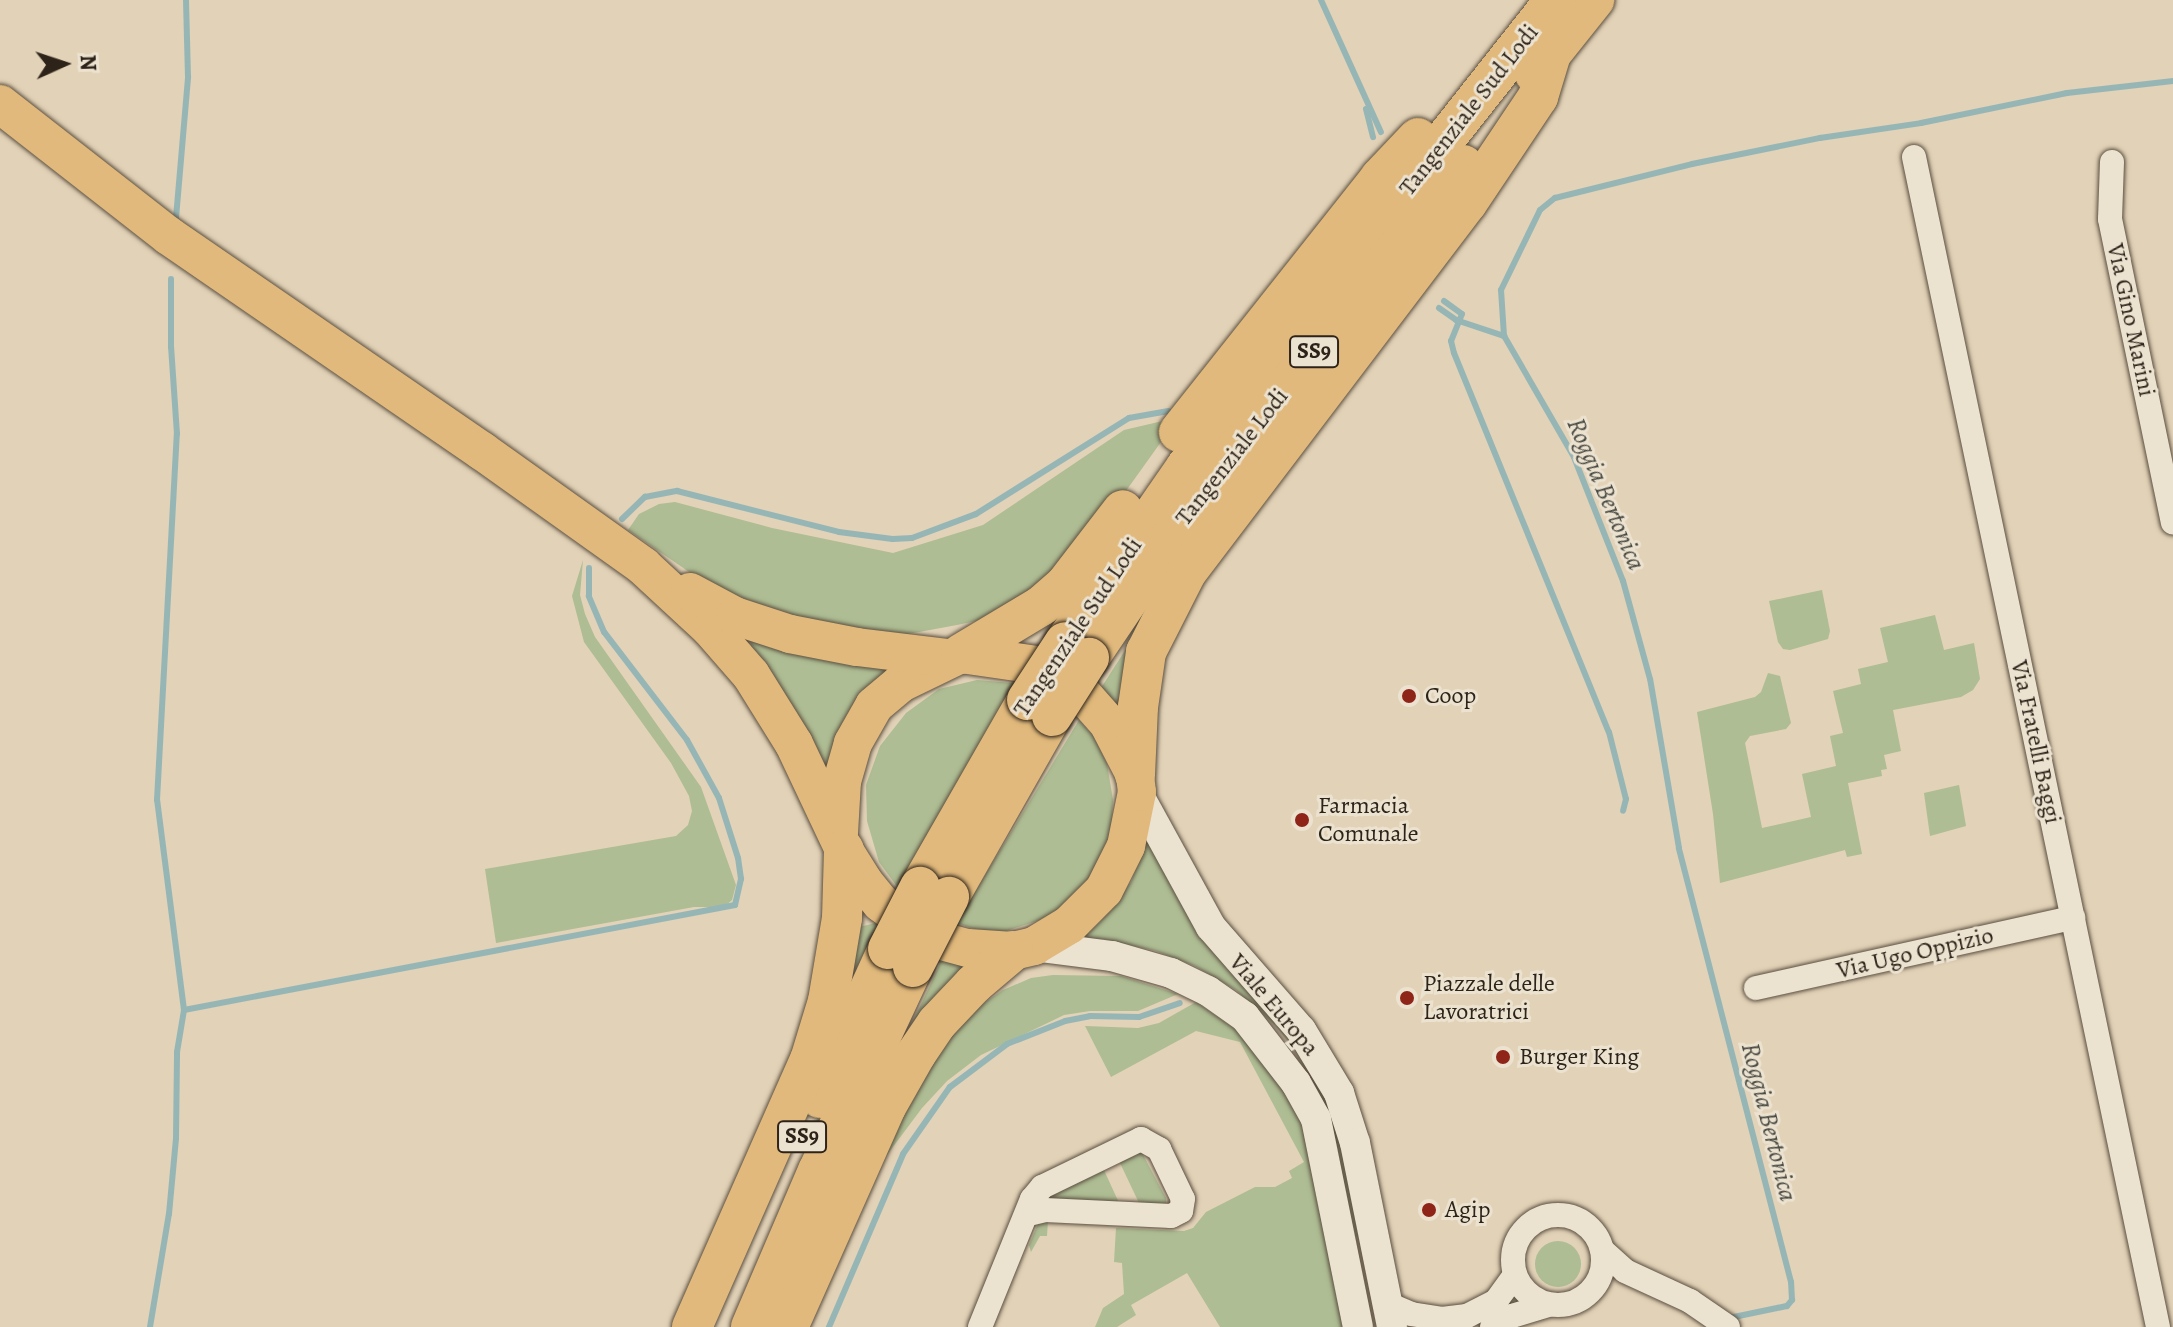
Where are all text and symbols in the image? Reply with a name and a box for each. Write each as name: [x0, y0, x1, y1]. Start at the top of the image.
street label: Tangenziale Sud Lodi: [1393, 19, 1545, 201]
north arrow: [24, 24, 104, 104]
text: N: [73, 54, 103, 72]
street label: Via Gino Marini: [2101, 241, 2161, 399]
road number: SS9: [1288, 334, 1340, 370]
street label: Tangenziale Lodi: [1169, 383, 1295, 531]
water label: Roggia Bertonica: [1560, 413, 1652, 575]
street label: Tangenziale Sud Lodi: [1007, 532, 1149, 722]
street label: Via Fratelli Baggi: [2005, 658, 2067, 826]
place label: Coop: [1425, 682, 1476, 710]
marker: Coop: [1400, 687, 1418, 705]
place label: Farmacia Comunale: [1318, 792, 1418, 848]
marker: Farmacia Comunale: [1293, 811, 1311, 829]
street label: Via Ugo Oppizio: [1834, 921, 1996, 985]
street label: Viale Europa: [1223, 948, 1325, 1062]
place label: Piazzale delle Lavoratrici: [1423, 970, 1555, 1026]
marker: Piazzale delle Lavoratrici: [1398, 989, 1416, 1007]
water label: Roggia Bertonica: [1734, 1040, 1804, 1204]
place label: Burger King: [1519, 1043, 1639, 1071]
marker: Burger King: [1494, 1048, 1512, 1066]
road number: SS9: [776, 1119, 828, 1155]
place label: Agip: [1445, 1196, 1490, 1224]
marker: Agip: [1420, 1201, 1438, 1219]

